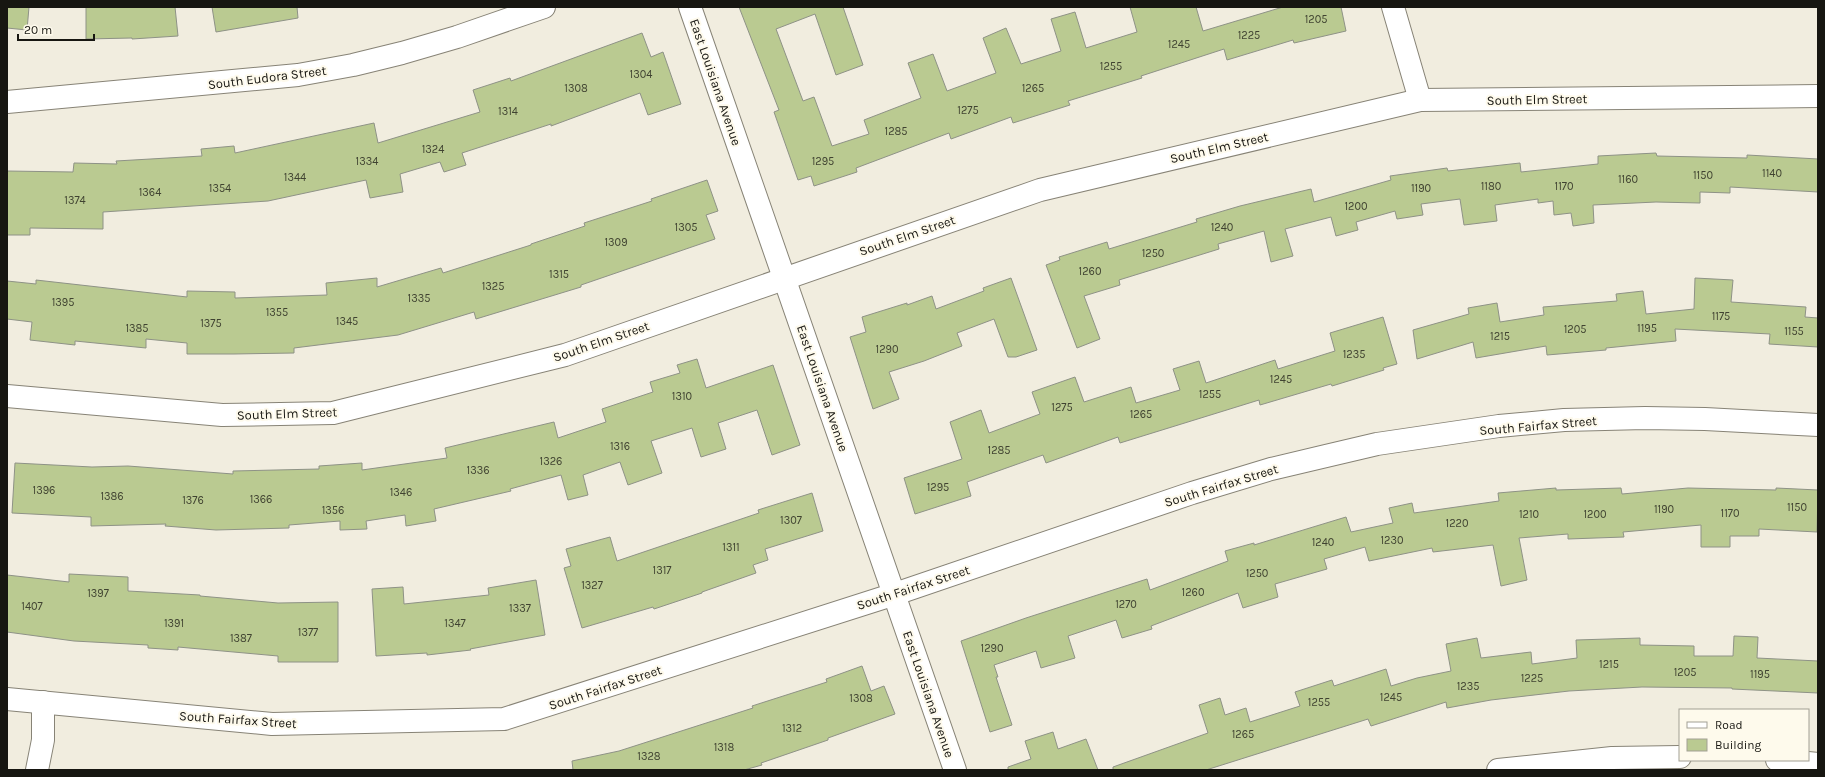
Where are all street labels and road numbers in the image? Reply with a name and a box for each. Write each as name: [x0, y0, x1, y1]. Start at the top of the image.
street label: East Louisiana Avenue: [687, 17, 744, 148]
street label: South Eudora Street: [207, 63, 327, 92]
street label: South Elm Street: [1487, 91, 1588, 108]
street label: South Elm Street: [1168, 129, 1270, 166]
street label: South Elm Street: [857, 212, 957, 259]
street label: South Elm Street: [551, 318, 651, 365]
street label: East Louisiana Avenue: [794, 323, 851, 454]
street label: South Elm Street: [237, 404, 338, 423]
street label: South Fairfax Street: [1479, 413, 1598, 438]
street label: South Fairfax Street: [1163, 461, 1280, 510]
street label: South Fairfax Street: [855, 562, 972, 613]
street label: East Louisiana Avenue: [900, 629, 957, 760]
street label: South Fairfax Street: [547, 662, 664, 713]
street label: South Fairfax Street: [179, 708, 297, 731]

